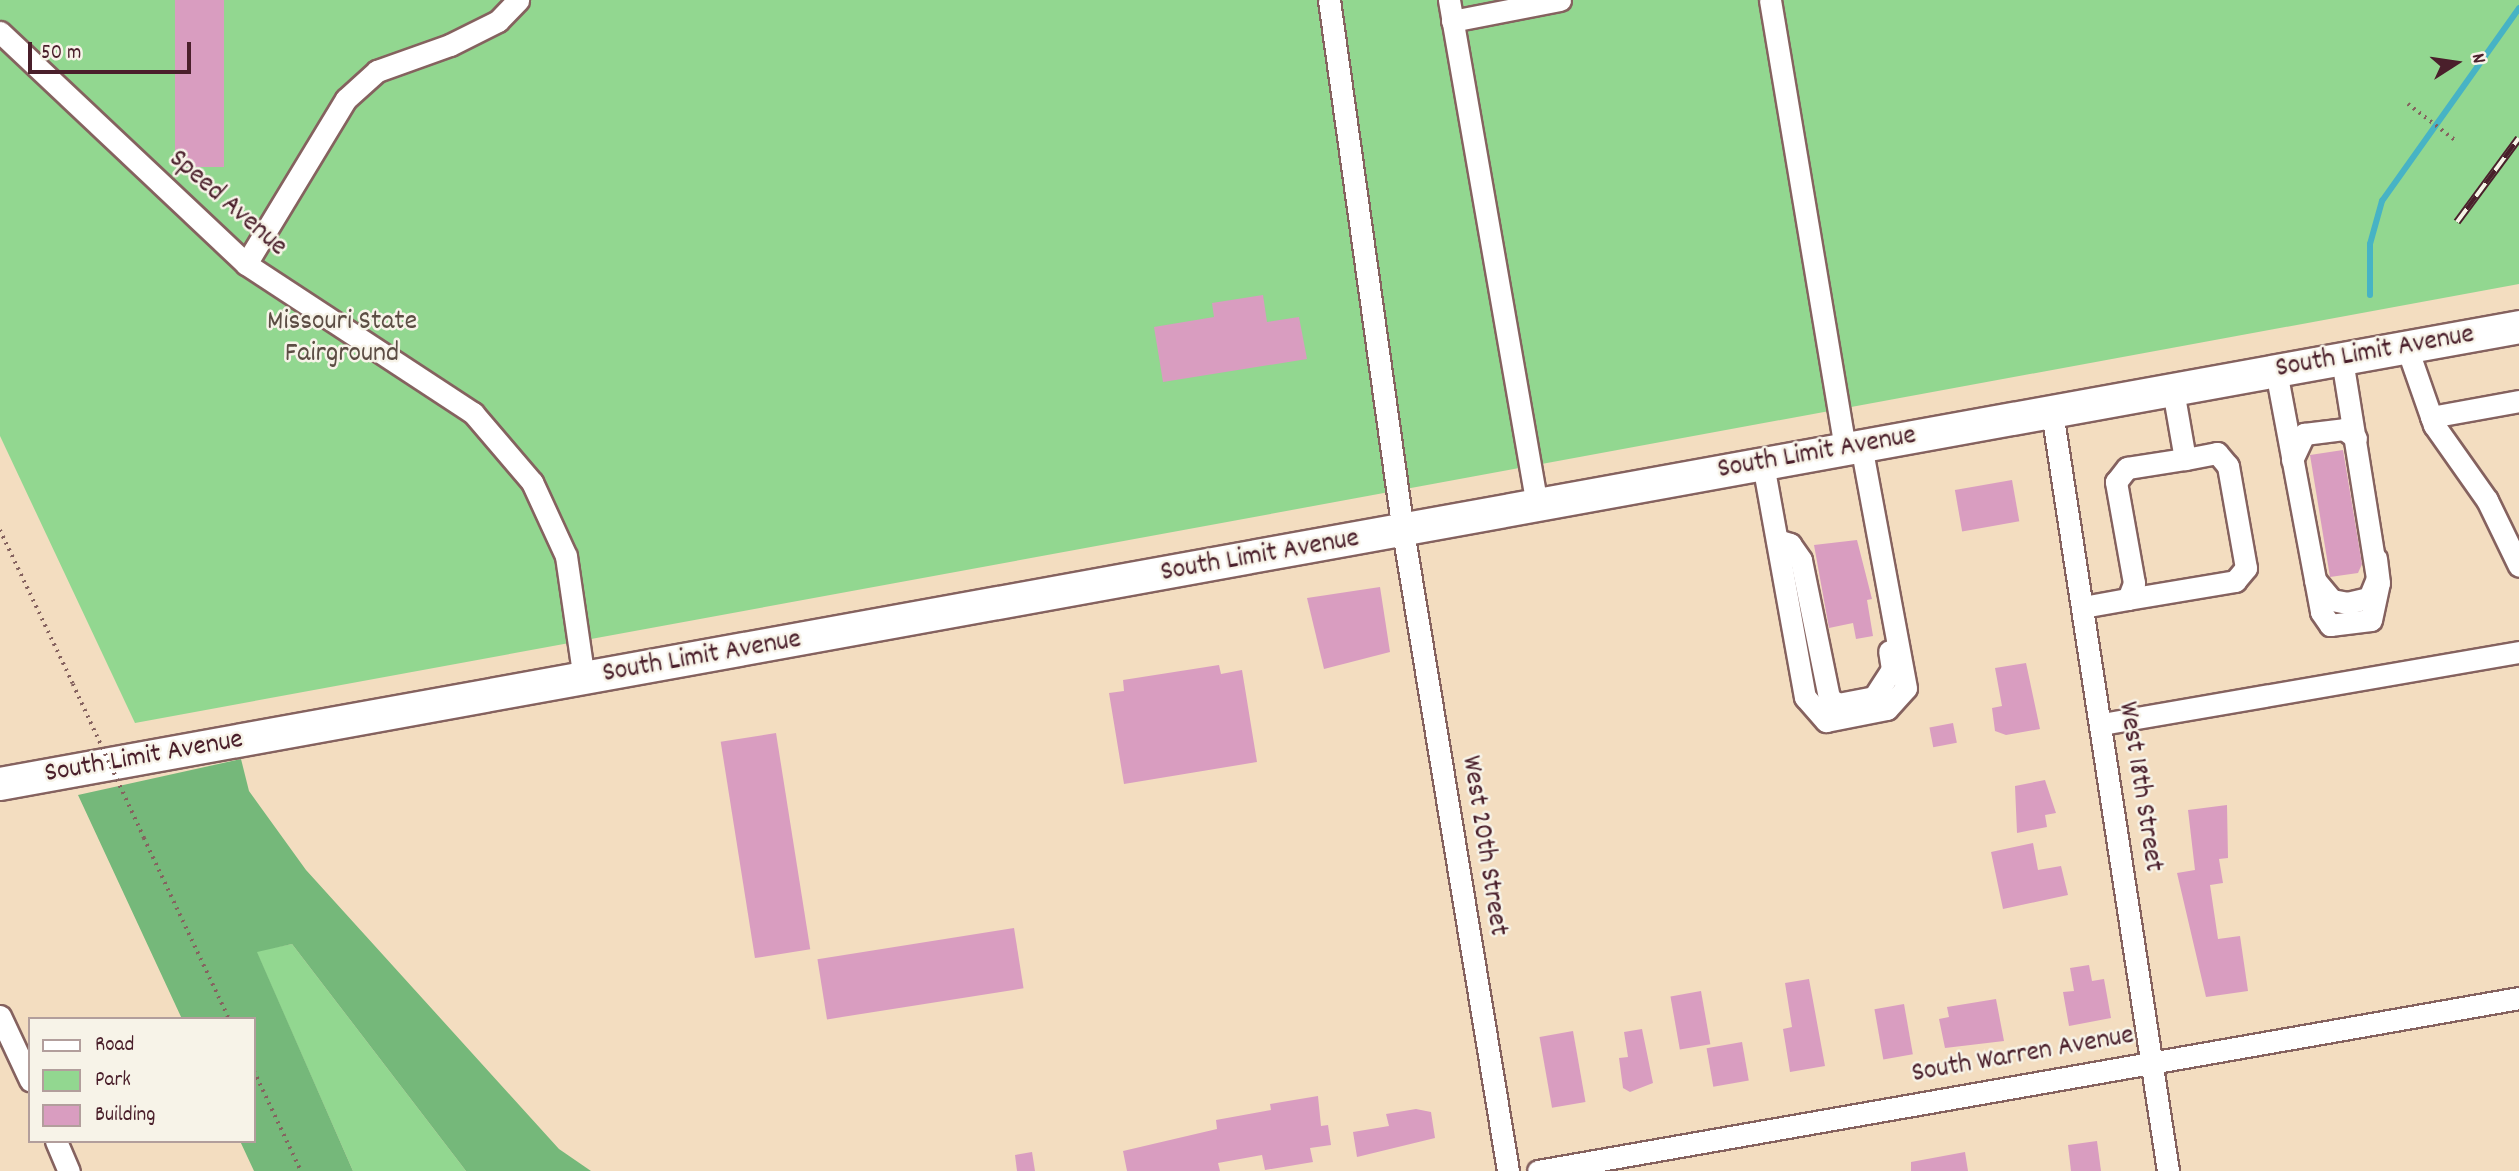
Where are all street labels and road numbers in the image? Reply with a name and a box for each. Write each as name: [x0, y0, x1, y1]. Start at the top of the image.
street label: Speed Avenue: [161, 143, 293, 265]
street label: South Limit Avenue: [2273, 319, 2477, 387]
street label: South Limit Avenue: [1715, 420, 1919, 488]
street label: South Limit Avenue: [1158, 523, 1362, 591]
street label: South Limit Avenue: [600, 624, 804, 692]
street label: West 18th Street: [2109, 699, 2169, 875]
street label: South Limit Avenue: [42, 724, 246, 792]
street label: West 20th Street: [1452, 753, 1514, 939]
street label: South Warren Avenue: [1909, 1020, 2137, 1092]

